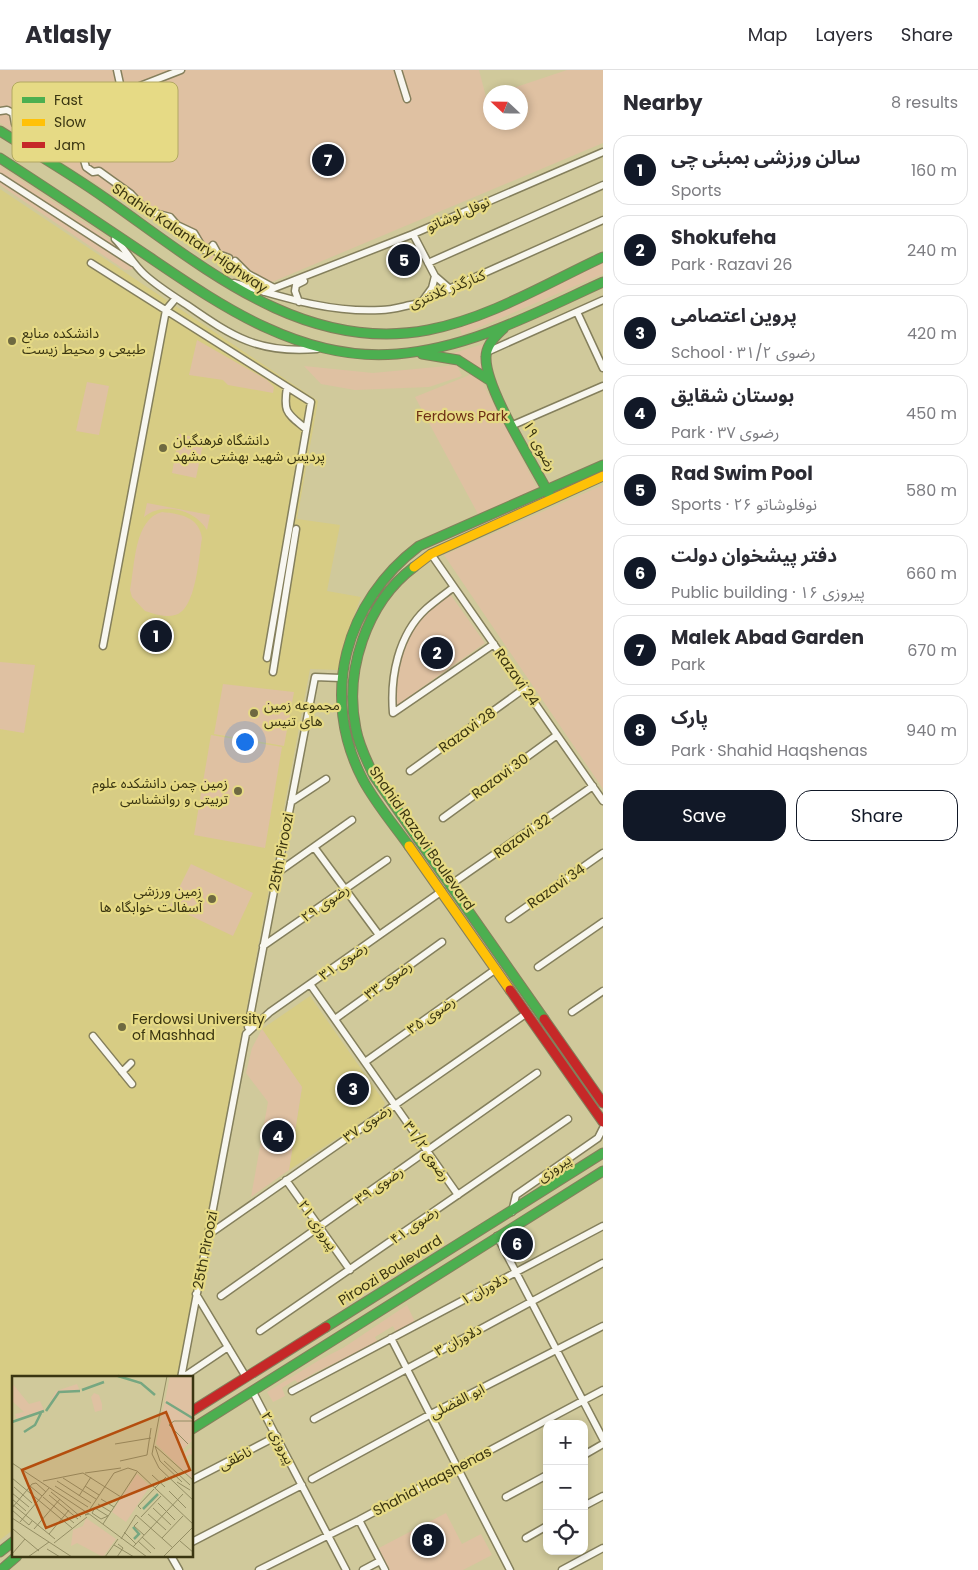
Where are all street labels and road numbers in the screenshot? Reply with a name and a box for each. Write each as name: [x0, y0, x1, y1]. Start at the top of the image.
street label: Shahid Kalantary Highway: [108, 178, 272, 298]
street label: نوفل لوشاتو: [423, 192, 493, 236]
street label: کنارگذر کلانتری: [406, 265, 488, 313]
street label: رضوی ۱۹: [518, 417, 562, 475]
street label: Razavi 24: [490, 644, 544, 710]
street label: Razavi 28: [435, 702, 500, 757]
street label: Razavi 30: [467, 749, 533, 803]
street label: Shahid Razavi Boulevard: [365, 762, 479, 914]
street label: Razavi 32: [490, 809, 554, 863]
street label: 25th Piroozi: [264, 811, 298, 893]
street label: Razavi 34: [523, 859, 589, 913]
street label: رضوی ۲۹: [297, 879, 353, 927]
street label: رضوی ۳۱: [315, 937, 371, 985]
street label: رضوی ۳۳: [360, 956, 416, 1004]
street label: رضوی ۳۵: [403, 991, 459, 1039]
street label: رضوی ۳۷: [339, 1099, 395, 1147]
street label: رضوی ۳۱/۲: [399, 1117, 455, 1185]
street label: پیروزی: [533, 1149, 575, 1187]
street label: رضوی ۳۹: [351, 1161, 407, 1209]
street label: پیروزی ۲۱: [293, 1196, 342, 1254]
street label: رضوی ۴۱: [386, 1201, 442, 1249]
street label: 25th Piroozi: [188, 1209, 222, 1291]
street label: Piroozi Boulevard: [334, 1230, 446, 1310]
street label: دلاوران ۱: [457, 1268, 511, 1310]
street label: دلاوران ۳: [431, 1319, 485, 1361]
street label: ابو الفضلی: [426, 1379, 488, 1423]
street label: پیروزی ۲۰: [256, 1408, 300, 1468]
street label: ناطقی: [215, 1441, 255, 1475]
street label: Shahid Haqshenas: [369, 1441, 495, 1521]

